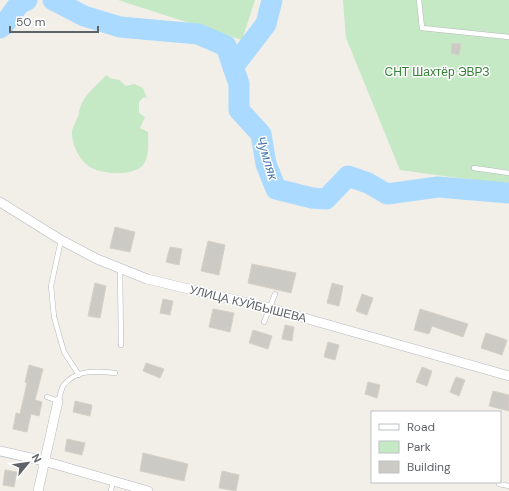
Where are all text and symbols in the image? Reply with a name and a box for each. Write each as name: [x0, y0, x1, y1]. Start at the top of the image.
scale bar: [10, 8, 98, 34]
text: 50 m: [16, 14, 45, 30]
park label: СНТ Шахтёр ЭВРЗ: [384, 64, 490, 80]
water label: Чумляк: [252, 134, 282, 183]
street label: УЛИЦА КУЙБЫШЕВА: [188, 282, 308, 326]
legend: [371, 411, 501, 483]
text: Road: [407, 419, 435, 435]
text: Park: [407, 439, 431, 455]
north arrow: [8, 443, 48, 483]
text: N: [29, 451, 45, 465]
text: Building: [407, 459, 451, 475]

